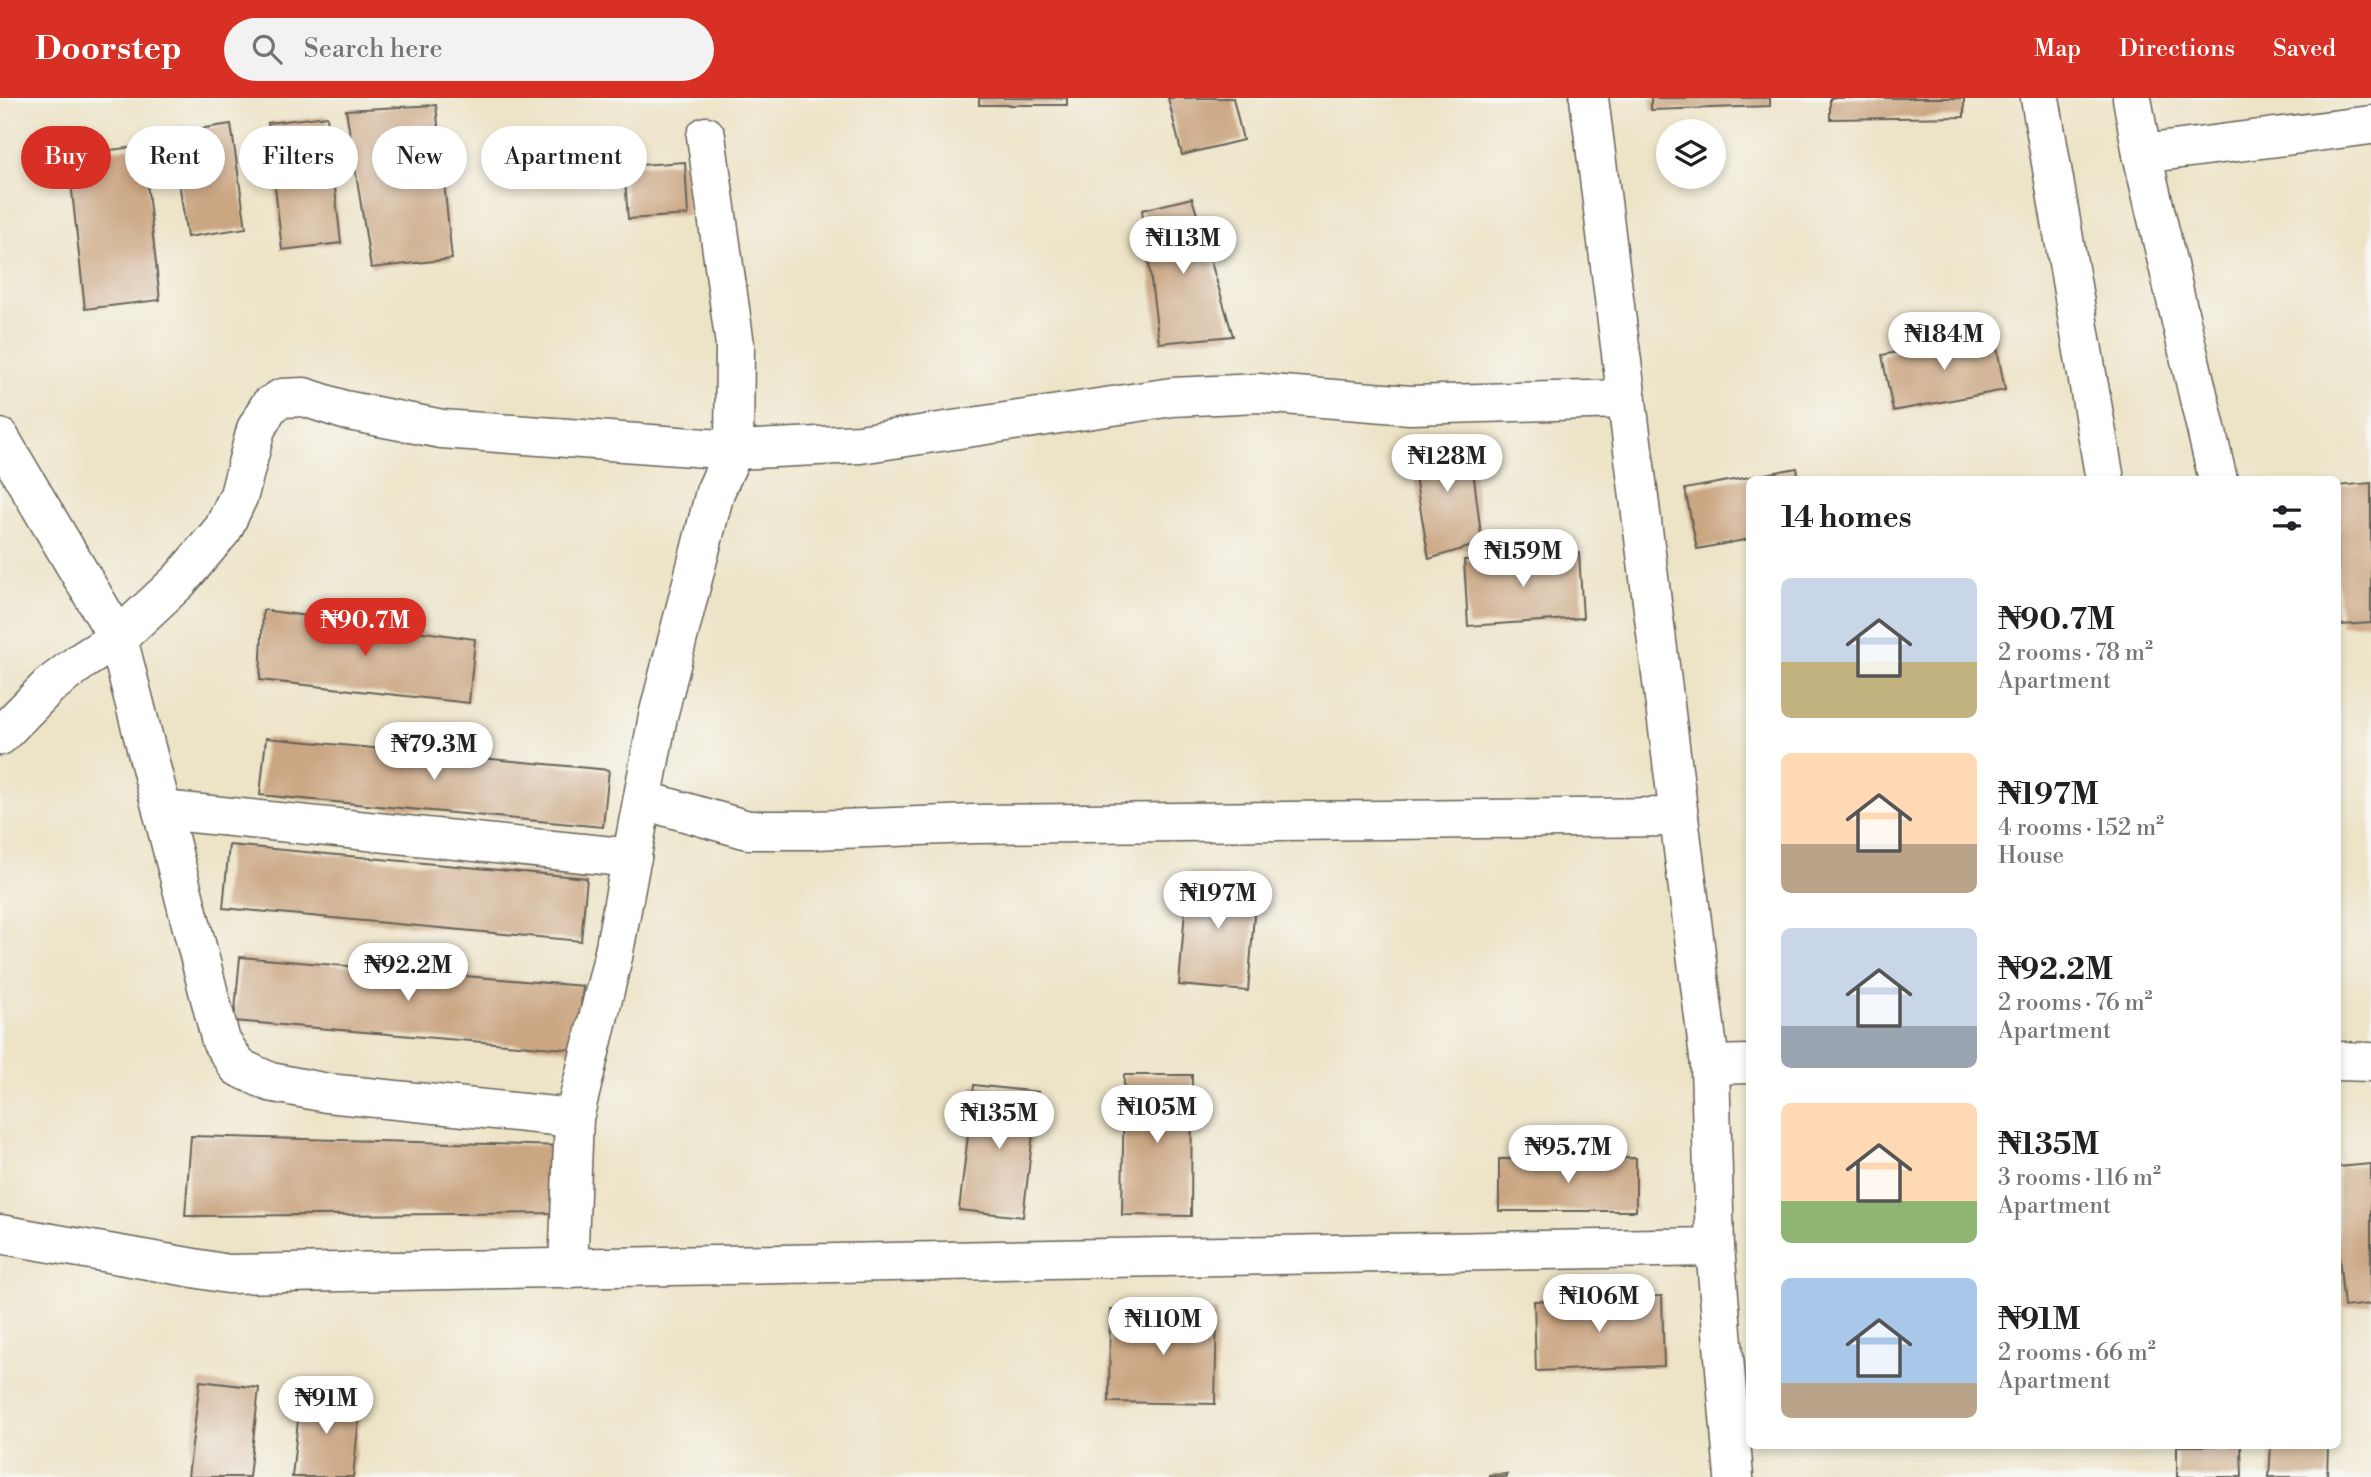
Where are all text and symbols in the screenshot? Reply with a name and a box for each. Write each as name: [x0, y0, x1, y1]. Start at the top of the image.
search box: [224, 18, 714, 81]
text: Doorstep: [35, 29, 182, 70]
icon: search: [248, 30, 286, 68]
text: Search here: [304, 33, 443, 65]
text: Map: [2034, 34, 2081, 64]
text: Directions: [2119, 34, 2235, 64]
text: Saved: [2273, 34, 2336, 64]
map controls: [1656, 119, 1726, 189]
button: layers: [1656, 119, 1726, 189]
chip: Buy: [21, 126, 111, 189]
chip: Rent: [125, 126, 225, 189]
chip: Filters: [239, 126, 358, 189]
chip: New: [372, 126, 467, 189]
chip: Apartment: [481, 126, 647, 189]
pin: ₦113M: [1134, 216, 1232, 276]
text: ₦113M: [1145, 225, 1221, 253]
pin: ₦184M: [1895, 313, 1993, 372]
text: ₦184M: [1904, 321, 1984, 349]
pin: ₦128M: [1398, 434, 1496, 494]
text: ₦128M: [1408, 443, 1486, 471]
text: 14 homes: [1781, 499, 1912, 537]
icon: filters: [2268, 499, 2306, 537]
pin: ₦159M: [1474, 530, 1572, 589]
text: ₦159M: [1484, 538, 1562, 566]
pin: ₦90.7M: [308, 598, 422, 658]
text: ₦90.7M: [1998, 601, 2115, 639]
icon: home: [1837, 606, 1921, 690]
text: ₦90.7M: [320, 607, 410, 635]
text: 2 rooms · 78 m²: [1998, 639, 2153, 667]
text: Apartment: [1998, 667, 2111, 695]
pin: ₦79.3M: [377, 722, 491, 782]
text: ₦79.3M: [391, 731, 477, 759]
text: ₦197M: [1998, 776, 2099, 814]
icon: home: [1837, 781, 1921, 865]
text: 4 rooms · 152 m²: [1998, 814, 2164, 842]
text: House: [1998, 842, 2064, 870]
pin: ₦197M: [1169, 872, 1267, 931]
text: ₦197M: [1179, 880, 1257, 908]
pin: ₦92.2M: [351, 944, 465, 1003]
text: ₦92.2M: [1998, 951, 2113, 989]
text: ₦92.2M: [364, 952, 452, 980]
icon: home: [1837, 956, 1921, 1040]
text: 2 rooms · 76 m²: [1998, 989, 2153, 1017]
text: Apartment: [1998, 1017, 2111, 1045]
pin: ₦105M: [1108, 1086, 1206, 1145]
pin: ₦135M: [950, 1091, 1048, 1151]
text: ₦105M: [1117, 1094, 1197, 1122]
text: ₦135M: [960, 1100, 1038, 1128]
pin: ₦95.7M: [1511, 1126, 1625, 1185]
text: ₦135M: [1998, 1126, 2099, 1164]
icon: home: [1837, 1131, 1921, 1215]
text: ₦95.7M: [1524, 1134, 1612, 1162]
text: 3 rooms · 116 m²: [1998, 1164, 2161, 1192]
text: Apartment: [1998, 1192, 2111, 1220]
pin: ₦106M: [1550, 1274, 1648, 1334]
text: ₦106M: [1559, 1283, 1639, 1311]
pin: ₦110M: [1114, 1298, 1212, 1357]
text: ₦91M: [1998, 1301, 2080, 1339]
text: ₦110M: [1124, 1306, 1202, 1334]
icon: home: [1837, 1306, 1921, 1390]
text: 2 rooms · 66 m²: [1998, 1339, 2156, 1367]
text: Apartment: [1998, 1367, 2111, 1395]
pin: ₦91M: [285, 1376, 367, 1436]
text: ₦91M: [294, 1385, 358, 1413]

